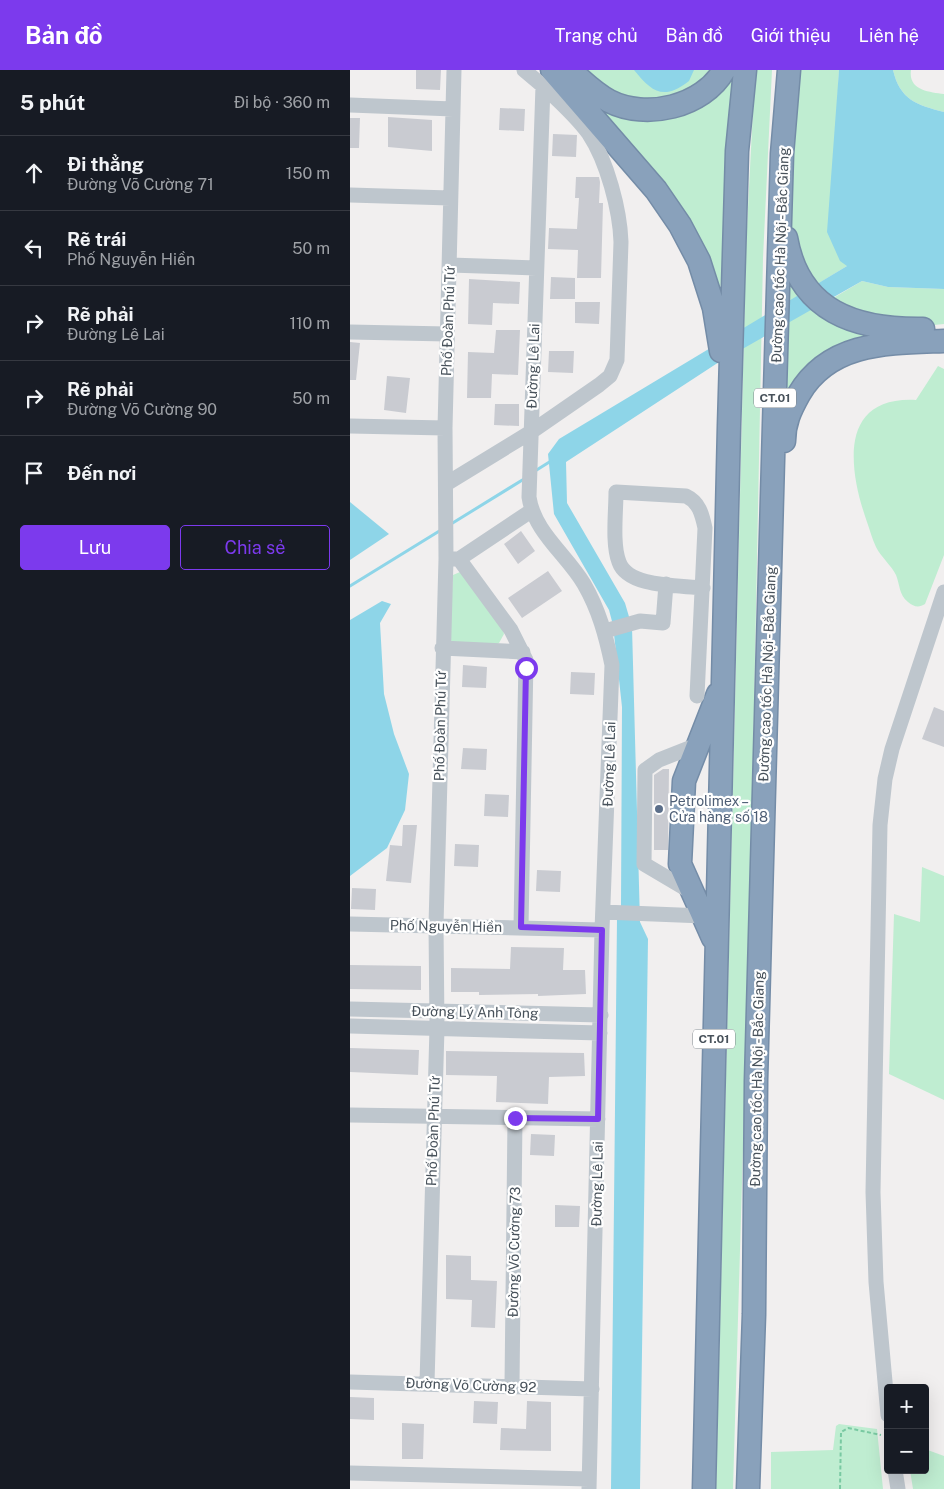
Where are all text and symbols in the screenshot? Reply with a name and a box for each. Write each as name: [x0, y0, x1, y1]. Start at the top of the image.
text: Bản đồ: [25, 21, 103, 49]
text: Trang chủ: [555, 25, 638, 46]
text: Bản đồ: [666, 25, 723, 46]
text: Giới thiệu: [751, 25, 831, 46]
text: Liên hệ: [859, 25, 919, 46]
text: 5 phút: [20, 90, 85, 115]
text: Đi bộ · 360 m: [234, 93, 330, 112]
street label: Đường cao tốc Hà Nội - Bắc Giang: [768, 147, 792, 363]
text: Đi thẳng: [67, 153, 144, 175]
icon: ahead: [20, 159, 48, 187]
text: 150 m: [286, 164, 330, 183]
text: Đường Võ Cường 71: [67, 175, 214, 194]
text: Rẽ trái: [67, 228, 126, 250]
icon: left: [20, 234, 48, 262]
text: 50 m: [292, 239, 330, 258]
text: Phố Nguyễn Hiền: [67, 250, 195, 269]
street label: Phố Đoàn Phú Tứ: [438, 265, 458, 376]
text: Rẽ phải: [67, 303, 134, 325]
icon: right: [20, 309, 48, 337]
text: 110 m: [289, 314, 330, 333]
street label: Đường Lê Lai: [524, 323, 542, 409]
text: Đường Lê Lai: [67, 325, 165, 344]
text: Rẽ phải: [67, 378, 134, 400]
icon: right: [20, 384, 48, 412]
road number: CT.01: [754, 388, 796, 408]
text: 50 m: [292, 389, 330, 408]
text: Đường Võ Cường 90: [67, 400, 217, 419]
icon: arrive: [20, 459, 48, 487]
text: Đến nơi: [67, 462, 136, 484]
button: Lưu: [20, 525, 170, 570]
button: Chia sẻ: [180, 525, 330, 570]
street label: Đường cao tốc Hà Nội - Bắc Giang: [755, 566, 779, 782]
route start: [515, 657, 538, 680]
street label: Phố Đoàn Phú Tứ: [431, 670, 449, 781]
street label: Đường Lê Lai: [600, 721, 618, 807]
place label: Petrolimex – Cửa hàng số 18: [669, 793, 768, 825]
marker: Petrolimex – Cửa hàng số 18: [653, 803, 665, 815]
street label: Phố Nguyễn Hiền: [390, 917, 502, 935]
street label: Đường cao tốc Hà Nội - Bắc Giang: [747, 971, 767, 1187]
street label: Đường Lý Anh Tông: [411, 1003, 539, 1021]
road number: CT.01: [693, 1030, 735, 1049]
street label: Phố Đoàn Phú Tứ: [423, 1075, 443, 1186]
route end: [504, 1107, 527, 1130]
street label: Đường Lê Lai: [588, 1141, 606, 1227]
street label: Đường Võ Cường 73: [505, 1186, 523, 1318]
street label: Đường Võ Cường 92: [405, 1375, 537, 1395]
map controls: [884, 1384, 929, 1474]
button: +: [884, 1384, 929, 1429]
button: −: [884, 1429, 929, 1474]

